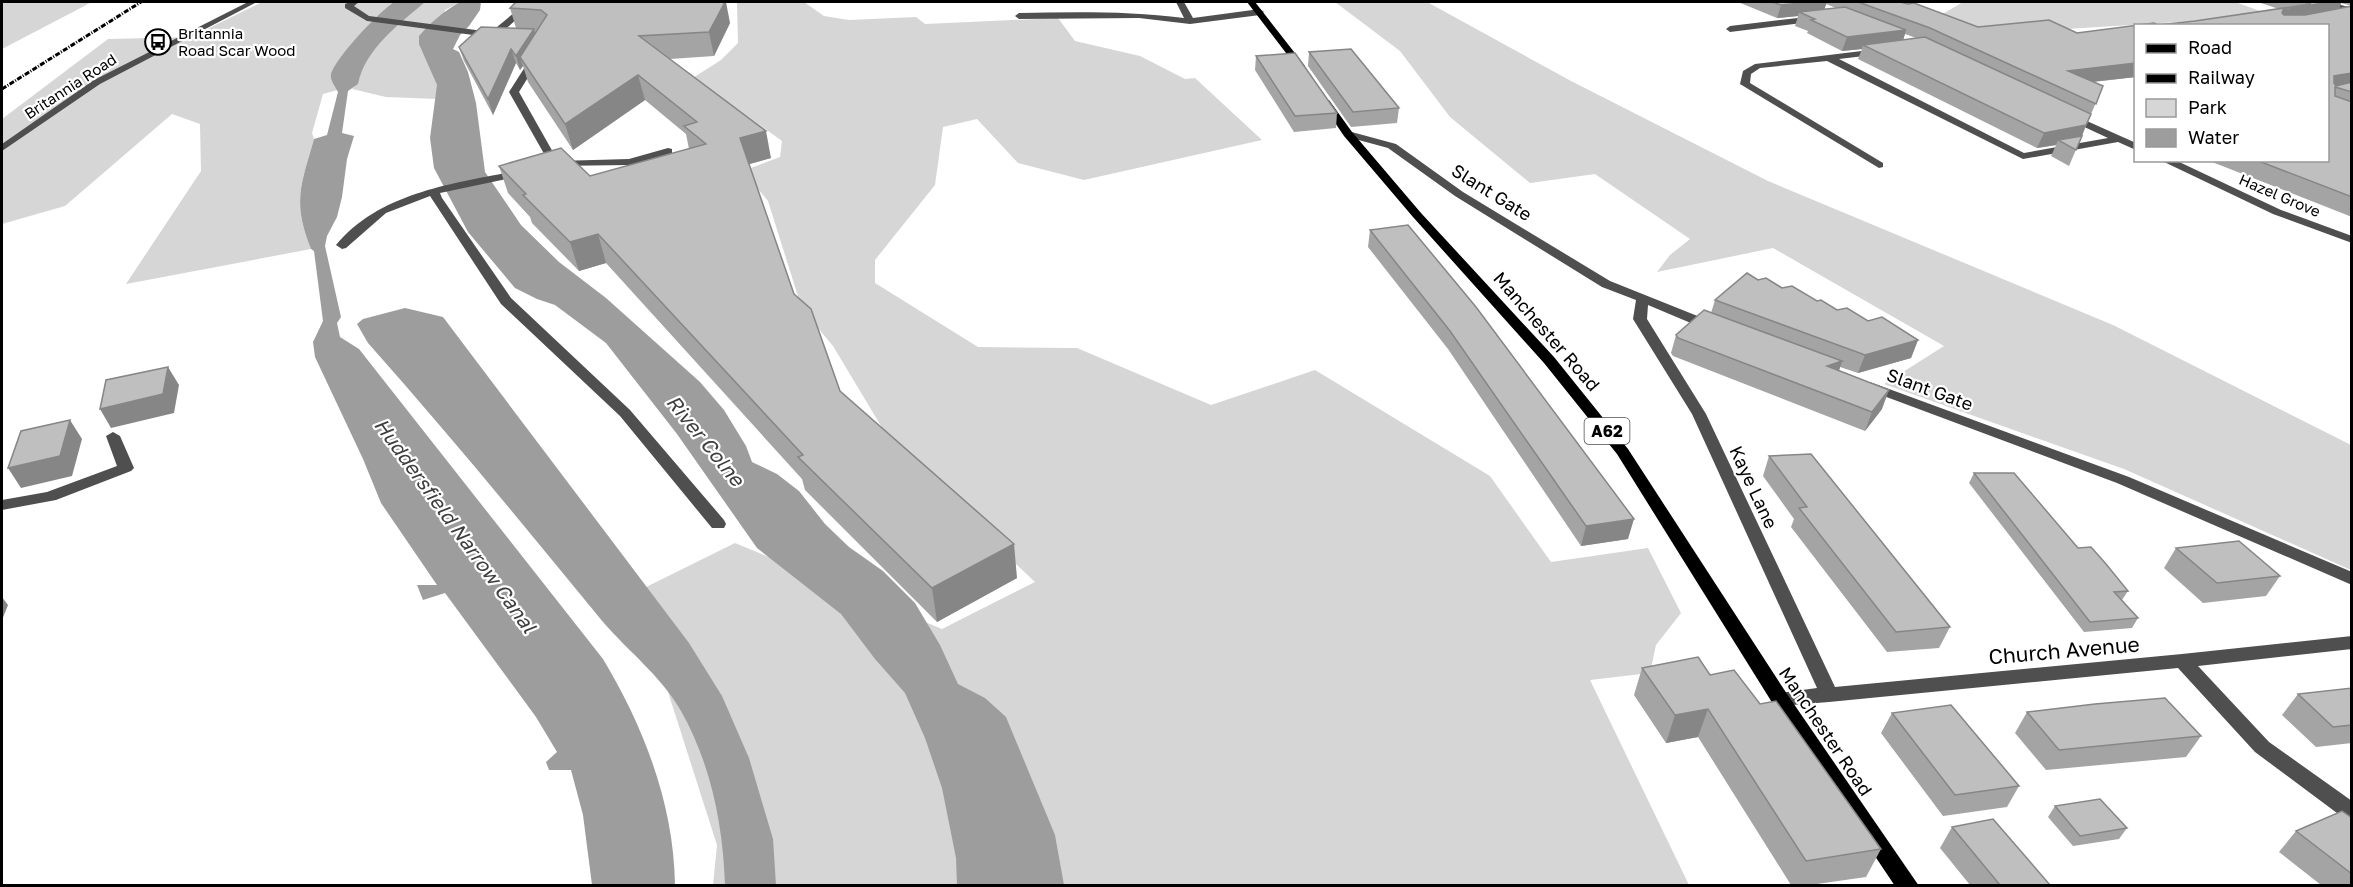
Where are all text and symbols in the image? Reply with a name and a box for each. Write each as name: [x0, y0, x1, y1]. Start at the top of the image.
place label: Britannia Road Scar Wood: [178, 24, 295, 59]
legend: [2134, 24, 2329, 162]
bus stop icon: Britannia Road Scar Wood: [143, 27, 173, 57]
text: Road: [2188, 36, 2232, 58]
street label: Britannia Road: [21, 50, 119, 122]
text: Railway: [2188, 66, 2255, 88]
text: Park: [2188, 96, 2227, 118]
text: Water: [2188, 126, 2239, 148]
street label: Slant Gate: [1448, 159, 1536, 225]
street label: Hazel Grove: [2237, 170, 2324, 220]
street label: Manchester Road: [1489, 267, 1605, 395]
street label: Slant Gate: [1884, 363, 1976, 415]
water label: River Colne: [662, 390, 751, 491]
water label: Huddersfield Narrow Canal: [370, 413, 542, 637]
road number: A62: [1584, 418, 1630, 444]
street label: Kaye Lane: [1725, 442, 1783, 532]
street label: Church Avenue: [1987, 630, 2141, 670]
street label: Manchester Road: [1775, 662, 1877, 800]

